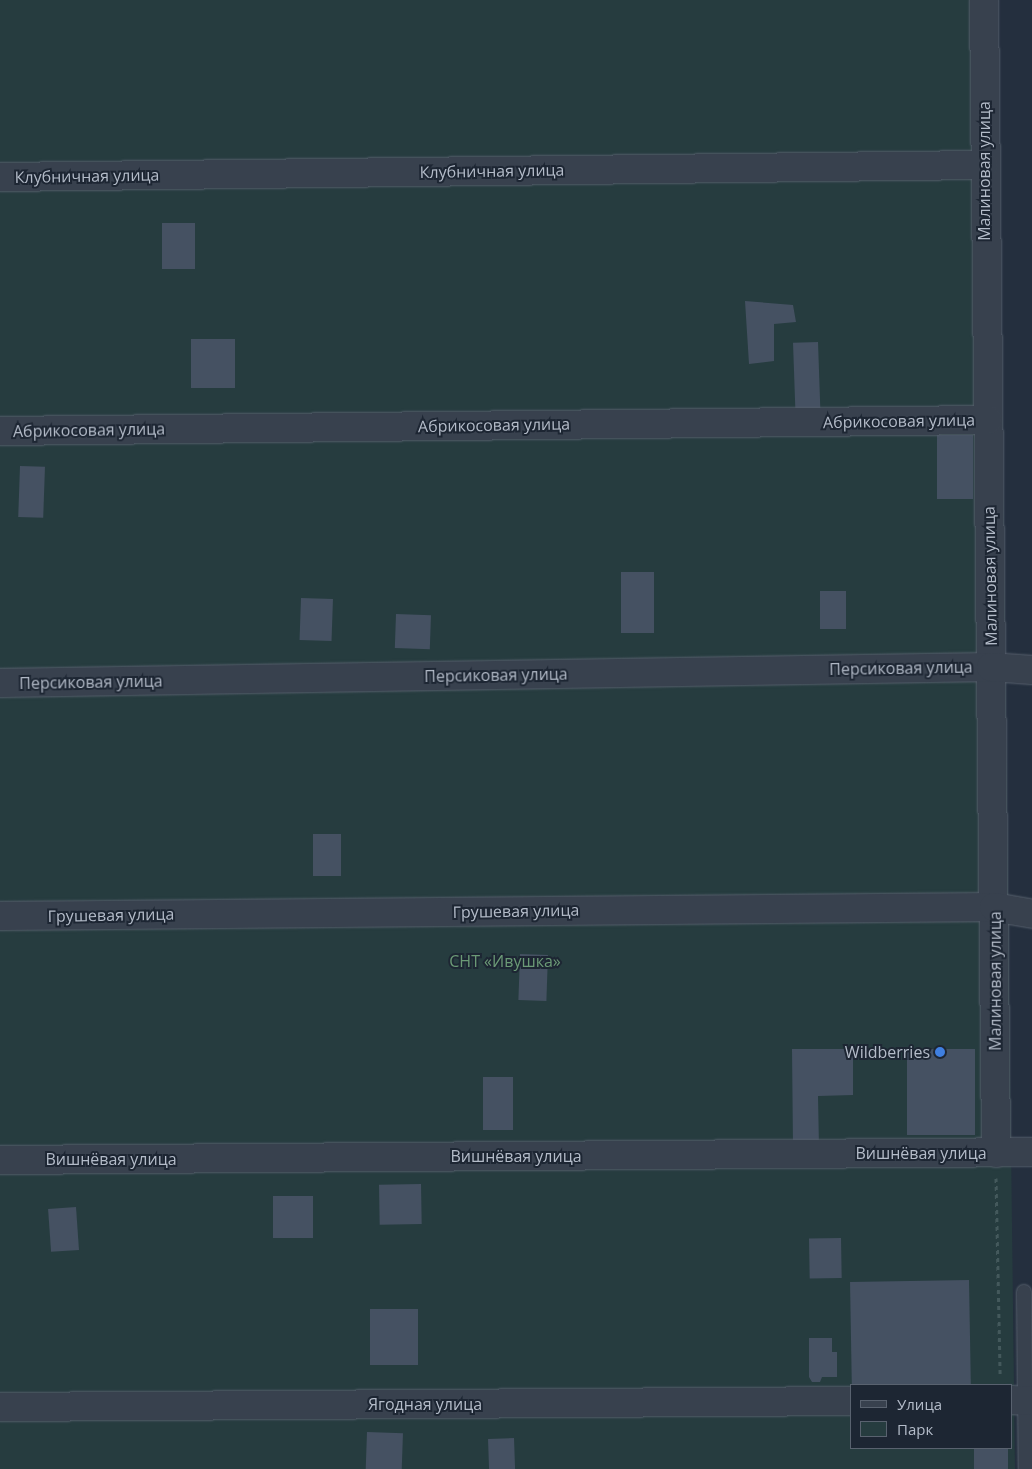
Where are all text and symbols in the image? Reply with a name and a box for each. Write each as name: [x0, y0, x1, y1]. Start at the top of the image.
street label: Малиновая улица: [974, 101, 994, 241]
street label: Клубничная улица: [419, 160, 565, 182]
street label: Клубничная улица: [14, 165, 160, 187]
street label: Абрикосовая улица: [823, 410, 975, 432]
street label: Абрикосовая улица: [418, 414, 570, 436]
street label: Абрикосовая улица: [13, 419, 165, 441]
street label: Малиновая улица: [979, 506, 1001, 646]
street label: Персиковая улица: [829, 657, 973, 679]
street label: Персиковая улица: [424, 664, 568, 686]
street label: Персиковая улица: [19, 671, 163, 693]
street label: Грушевая улица: [452, 900, 580, 922]
street label: Грушевая улица: [47, 904, 175, 926]
street label: Малиновая улица: [985, 911, 1005, 1051]
park label: СНТ «Ивушка»: [449, 951, 561, 971]
place label: Wildberries: [845, 1042, 930, 1062]
marker: Wildberries: [934, 1046, 946, 1058]
street label: Вишнёвая улица: [855, 1143, 987, 1163]
street label: Вишнёвая улица: [450, 1146, 582, 1166]
street label: Вишнёвая улица: [45, 1149, 177, 1169]
legend: [850, 1384, 1012, 1449]
street label: Ягодная улица: [368, 1394, 482, 1414]
text: Улица: [897, 1394, 942, 1414]
text: Парк: [897, 1419, 933, 1439]

